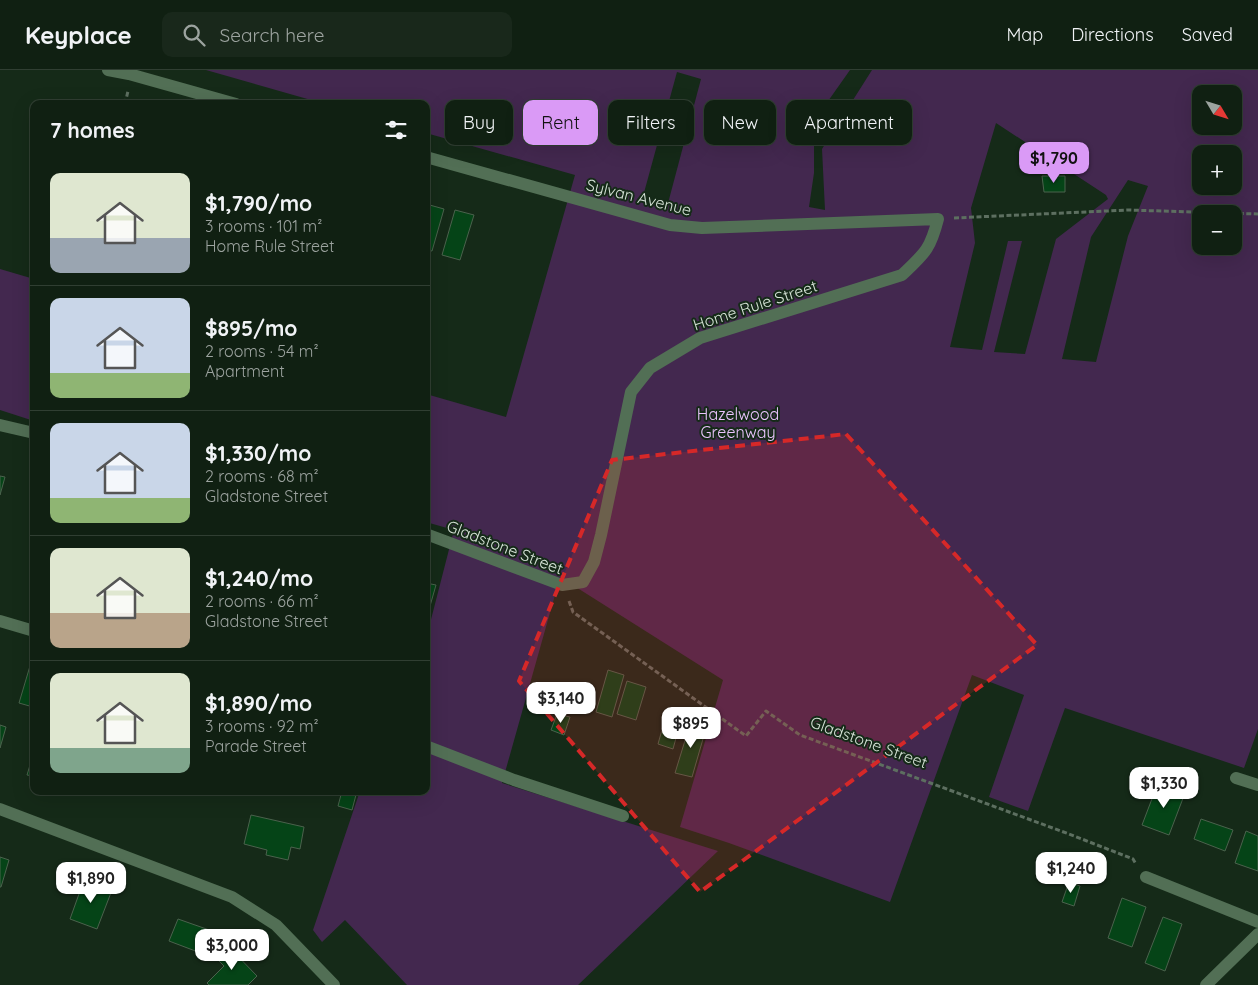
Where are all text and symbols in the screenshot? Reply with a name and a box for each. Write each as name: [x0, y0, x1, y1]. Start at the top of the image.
search box: [162, 12, 512, 57]
text: Keyplace: [25, 20, 132, 50]
icon: search: [180, 21, 208, 49]
text: Search here: [220, 23, 325, 47]
text: Map: [1006, 23, 1043, 46]
text: Directions: [1071, 23, 1154, 46]
text: Saved: [1182, 23, 1233, 46]
north arrow: [1192, 85, 1242, 135]
map controls: [1192, 85, 1242, 255]
chip: Buy: [445, 100, 513, 145]
chip: Rent: [523, 100, 598, 145]
chip: Filters: [608, 100, 694, 145]
chip: New: [704, 100, 776, 145]
chip: Apartment: [786, 100, 912, 145]
icon: filters: [382, 116, 410, 144]
text: 7 homes: [50, 117, 135, 143]
pin: $1,790: [1013, 142, 1095, 184]
button: +: [1192, 145, 1242, 195]
text: $1,790: [1030, 148, 1078, 168]
street label: Sylvan Avenue: [584, 174, 694, 220]
text: $1,790/mo: [205, 190, 312, 216]
icon: home: [90, 193, 150, 253]
button: −: [1192, 205, 1242, 255]
text: 3 rooms · 101 m²: [205, 216, 322, 236]
text: Home Rule Street: [205, 236, 335, 256]
street label: Home Rule Street: [690, 275, 820, 335]
text: $895/mo: [205, 315, 297, 341]
icon: home: [90, 318, 150, 378]
text: 2 rooms · 54 m²: [205, 341, 319, 361]
text: Apartment: [205, 361, 285, 381]
park label: Hazelwood Greenway: [697, 404, 779, 442]
text: $1,330/mo: [205, 440, 311, 466]
icon: home: [90, 443, 150, 503]
text: 2 rooms · 68 m²: [205, 466, 319, 486]
text: Gladstone Street: [205, 486, 328, 506]
street label: Gladstone Street: [444, 516, 566, 578]
text: $1,240/mo: [205, 565, 313, 591]
icon: home: [90, 568, 150, 628]
text: 2 rooms · 66 m²: [205, 591, 319, 611]
text: Gladstone Street: [205, 611, 328, 631]
pin: $3,140: [520, 682, 602, 724]
text: $3,140: [538, 688, 584, 708]
text: $1,890/mo: [205, 690, 312, 716]
icon: home: [90, 693, 150, 753]
pin: $895: [661, 706, 721, 749]
street label: Gladstone Street: [808, 712, 930, 772]
text: $895: [673, 713, 709, 733]
text: 3 rooms · 92 m²: [205, 716, 319, 736]
text: Parade Street: [205, 736, 307, 756]
pin: $1,330: [1123, 766, 1205, 809]
text: $1,330: [1140, 773, 1188, 793]
pin: $1,240: [1030, 852, 1112, 894]
text: $1,240: [1047, 858, 1095, 878]
pin: $1,890: [50, 862, 132, 904]
text: $1,890: [67, 868, 115, 888]
pin: $3,000: [191, 928, 273, 971]
text: $3,000: [206, 935, 258, 955]

